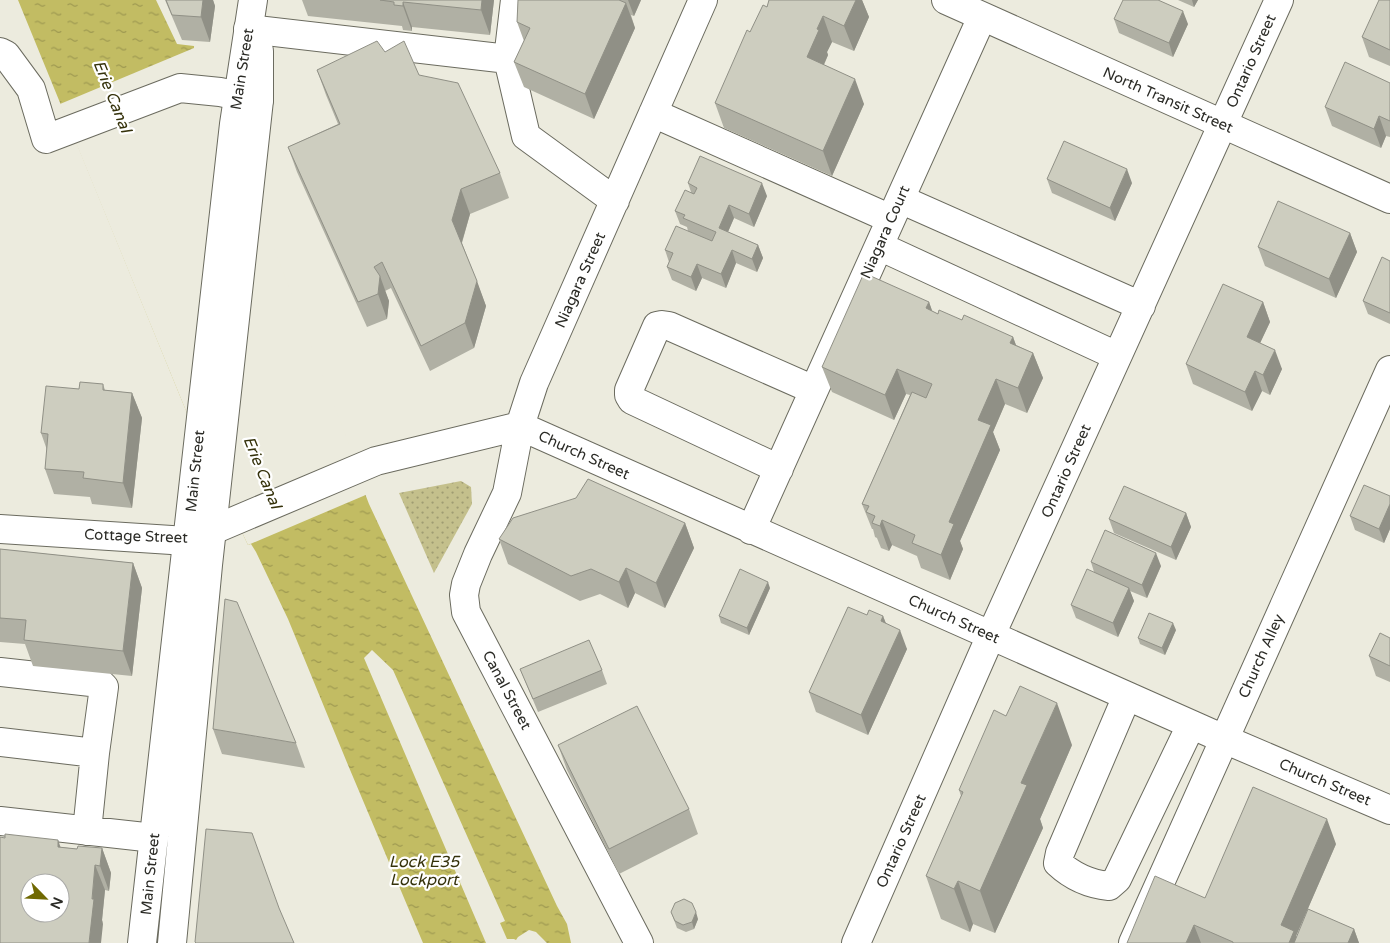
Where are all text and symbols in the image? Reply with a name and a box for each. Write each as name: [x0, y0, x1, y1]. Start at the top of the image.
street label: Ontario Street: [1222, 11, 1280, 111]
street label: Main Street: [227, 27, 257, 111]
water label: Erie Canal: [89, 57, 136, 137]
street label: North Transit Street: [1100, 63, 1236, 137]
street label: Niagara Court: [856, 182, 914, 281]
street label: Niagara Street: [551, 229, 609, 331]
street label: Ontario Street: [1037, 421, 1095, 521]
street label: Church Street: [536, 427, 633, 483]
street label: Main Street: [182, 429, 208, 513]
water label: Erie Canal: [239, 433, 286, 513]
street label: Cottage Street: [84, 525, 188, 547]
street label: Church Street: [906, 591, 1003, 647]
street label: Church Alley: [1234, 611, 1288, 701]
street label: Canal Street: [479, 647, 535, 733]
street label: Church Street: [1276, 755, 1374, 810]
street label: Ontario Street: [872, 791, 930, 891]
street label: Main Street: [137, 832, 163, 916]
water label: Lock E35 Lockport: [389, 852, 461, 890]
north arrow: [20, 873, 70, 923]
text: N: [46, 894, 66, 912]

